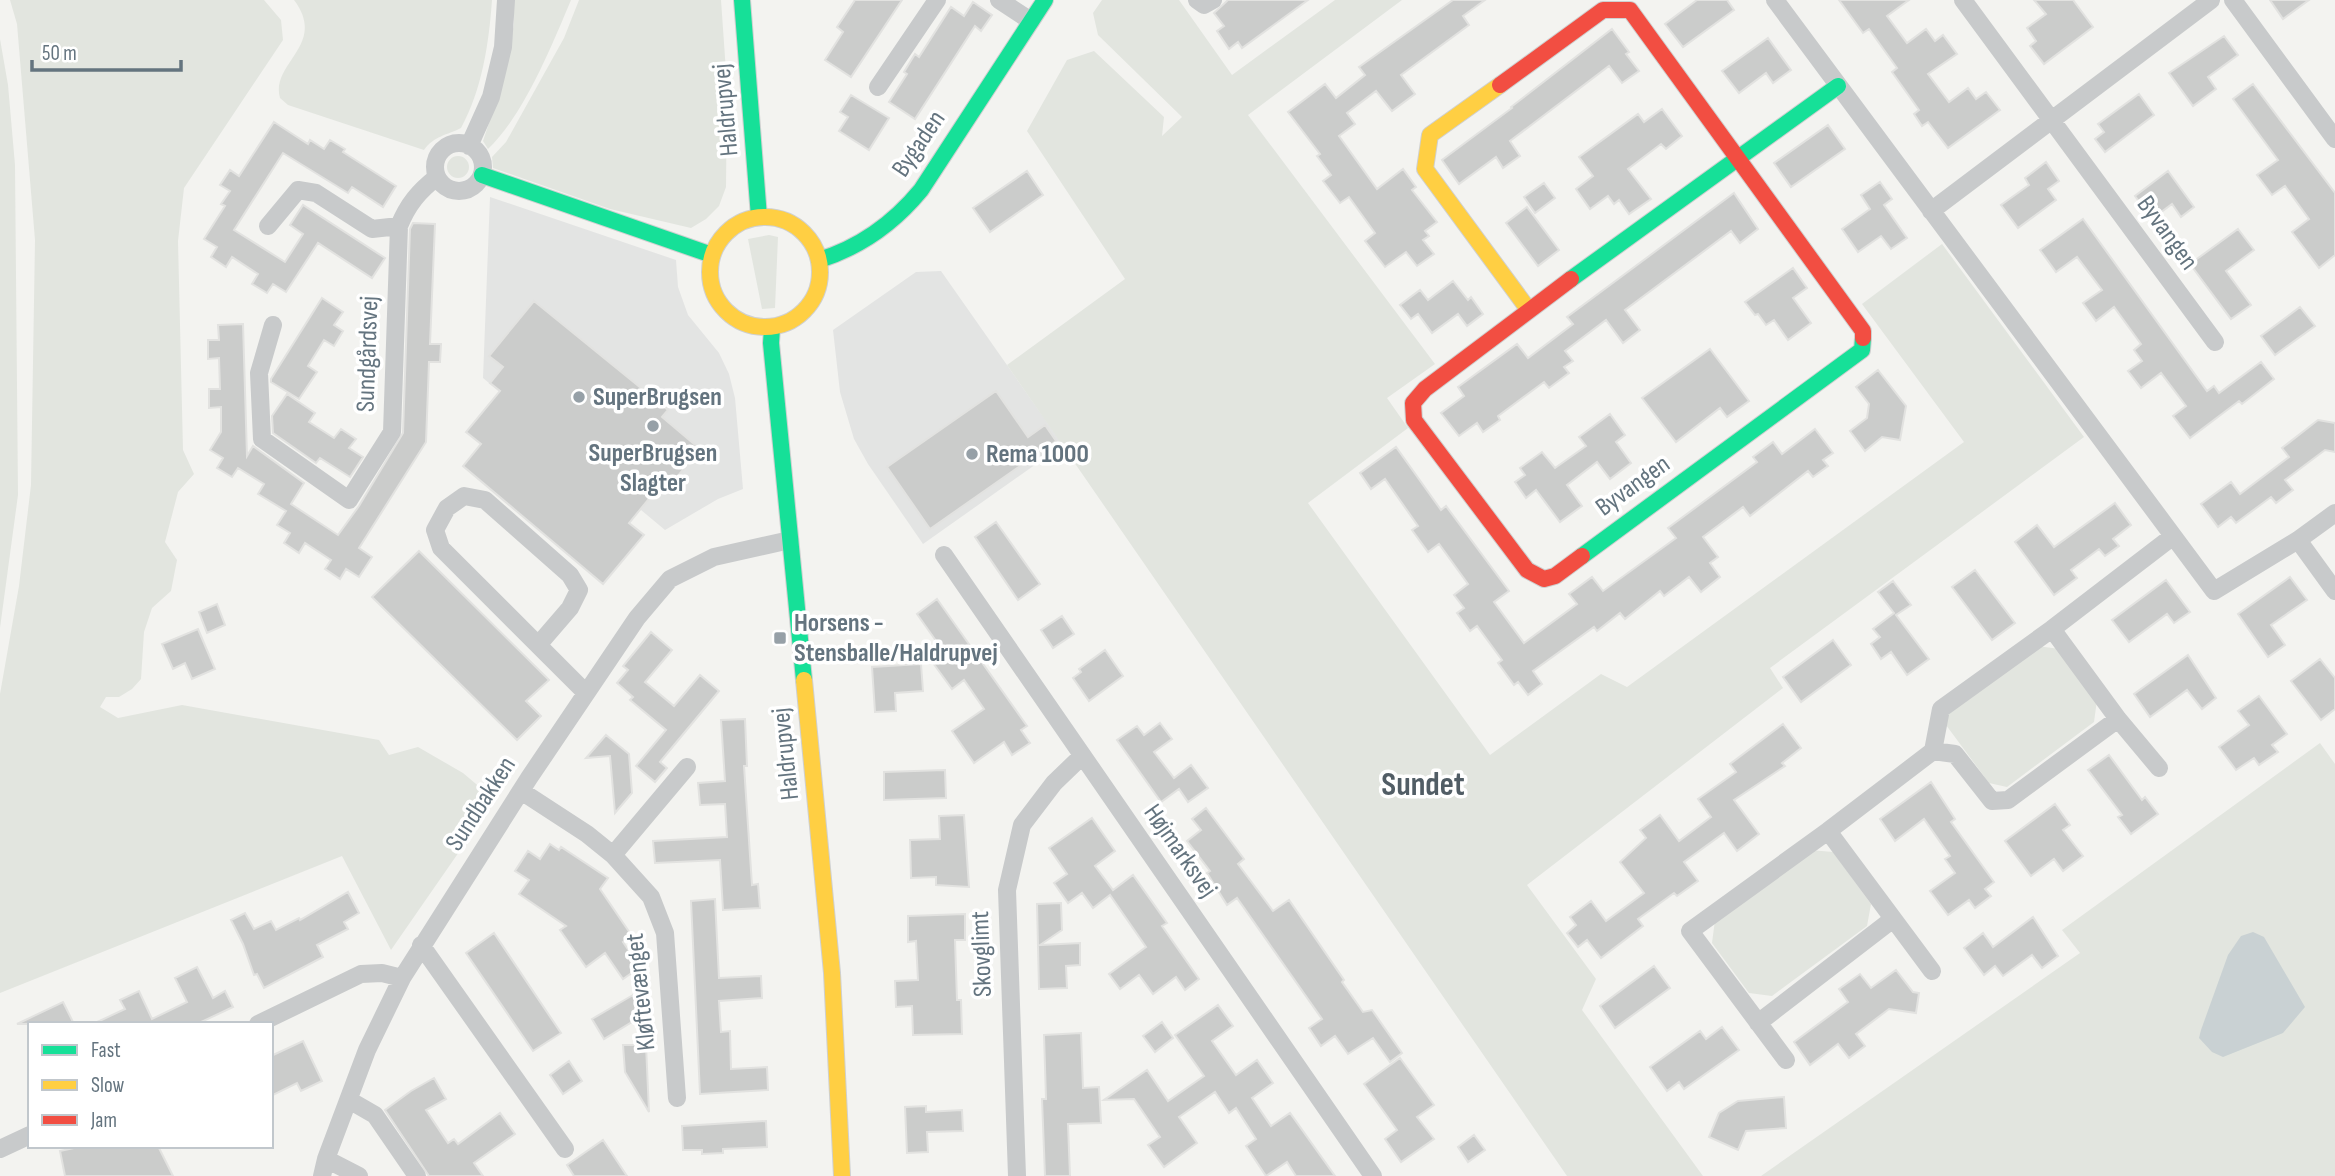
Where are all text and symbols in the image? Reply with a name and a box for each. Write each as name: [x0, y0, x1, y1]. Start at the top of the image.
scale bar: [32, 28, 180, 72]
text: 50 m: [42, 41, 77, 66]
street label: Haldrupvej: [707, 62, 745, 158]
street label: Bygaden: [886, 105, 952, 183]
street label: Byvangen: [2130, 190, 2204, 276]
street label: Sundgårdsvej: [350, 295, 386, 413]
place label: SuperBrugsen: [593, 382, 722, 413]
marker: SuperBrugsen: [571, 389, 587, 405]
marker: SuperBrugsen Slagter: [645, 418, 661, 434]
place label: SuperBrugsen Slagter: [589, 438, 717, 499]
place label: Rema 1000: [986, 439, 1089, 470]
marker: Rema 1000: [964, 446, 980, 462]
street label: Byvangen: [1590, 449, 1676, 523]
place label: Horsens - Stensballe/Haldrupvej: [794, 608, 998, 669]
marker: Horsens - Stensballe/Haldrupvej: [772, 630, 788, 646]
street label: Haldrupvej: [766, 706, 806, 802]
street label: Sundbakken: [439, 751, 523, 857]
district label: Sundet: [1381, 765, 1465, 805]
street label: Højmarksvej: [1137, 798, 1223, 904]
street label: Skovglimt: [965, 910, 999, 998]
street label: Kløftevænget: [619, 932, 663, 1052]
legend: [28, 1022, 273, 1148]
text: Fast: [91, 1038, 121, 1063]
text: Slow: [91, 1073, 125, 1098]
text: Jam: [90, 1108, 117, 1133]

